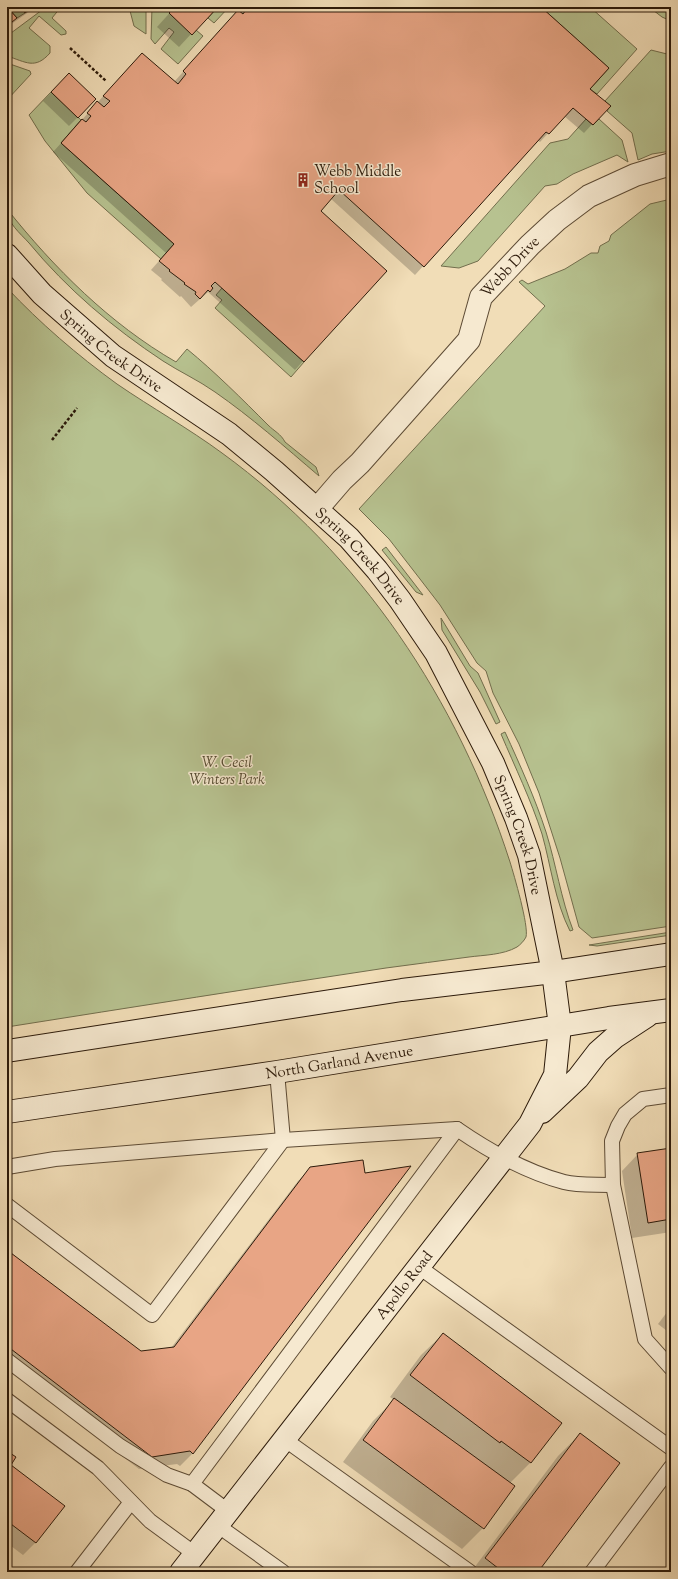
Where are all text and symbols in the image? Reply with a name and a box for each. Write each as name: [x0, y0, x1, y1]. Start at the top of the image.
place label: Webb Middle School: [314, 162, 401, 200]
building icon: Webb Middle School: [295, 172, 311, 188]
street label: Webb Drive: [477, 232, 545, 303]
street label: Spring Creek Drive: [54, 305, 166, 398]
street label: Spring Creek Drive: [310, 503, 409, 610]
park label: W. Cecil Winters Park: [189, 753, 265, 791]
street label: Spring Creek Drive: [487, 772, 546, 897]
street label: North Garland Avenue: [264, 1041, 415, 1086]
street label: Apollo Road: [372, 1247, 439, 1325]

